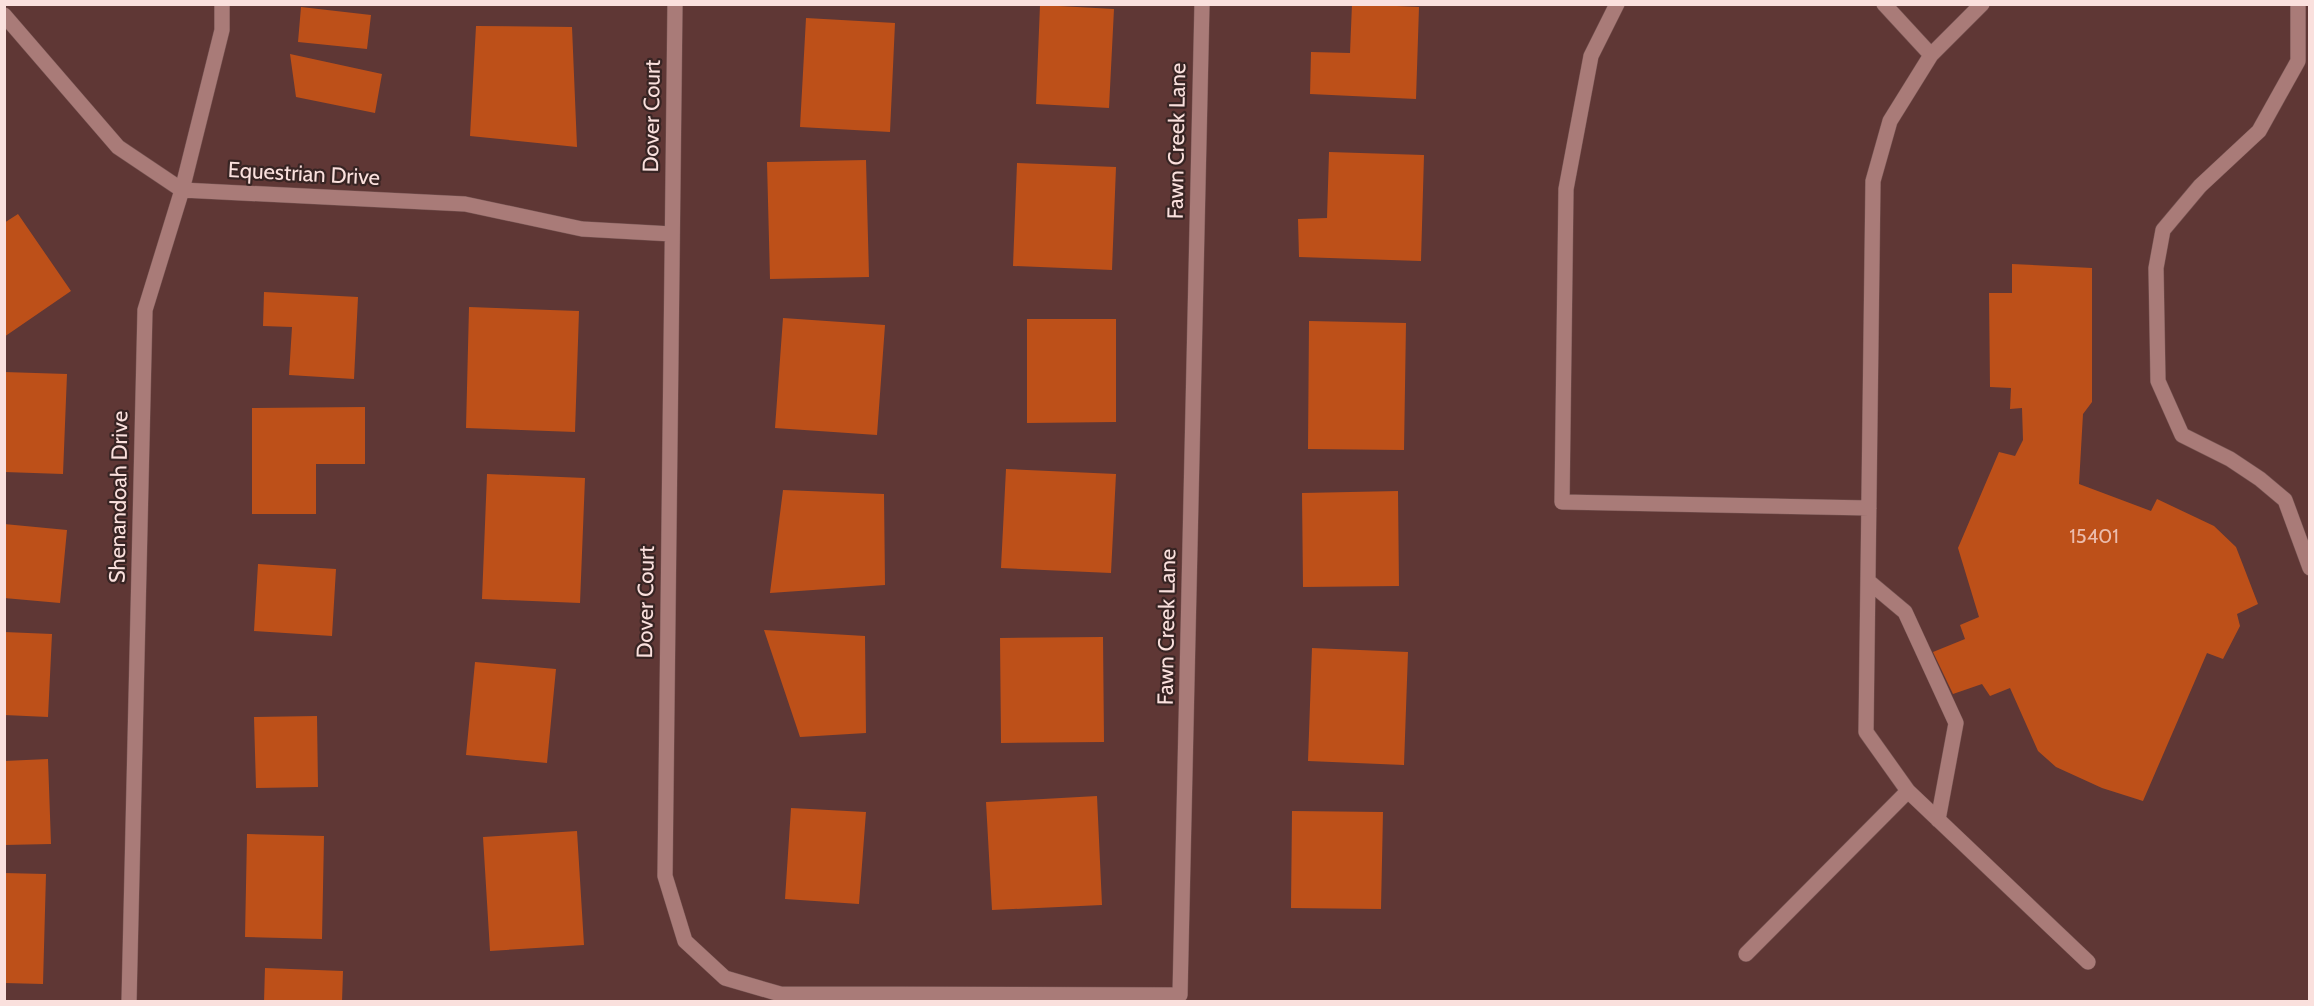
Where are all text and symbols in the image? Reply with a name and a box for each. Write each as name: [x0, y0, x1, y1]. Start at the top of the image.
street label: Dover Court: [637, 59, 666, 173]
street label: Fawn Creek Lane: [1162, 63, 1191, 219]
street label: Equestrian Drive: [227, 156, 381, 191]
street label: Shenandoah Drive: [103, 411, 134, 583]
house number: 15401: [2069, 524, 2119, 548]
street label: Dover Court: [631, 545, 660, 659]
street label: Fawn Creek Lane: [1152, 549, 1181, 705]

